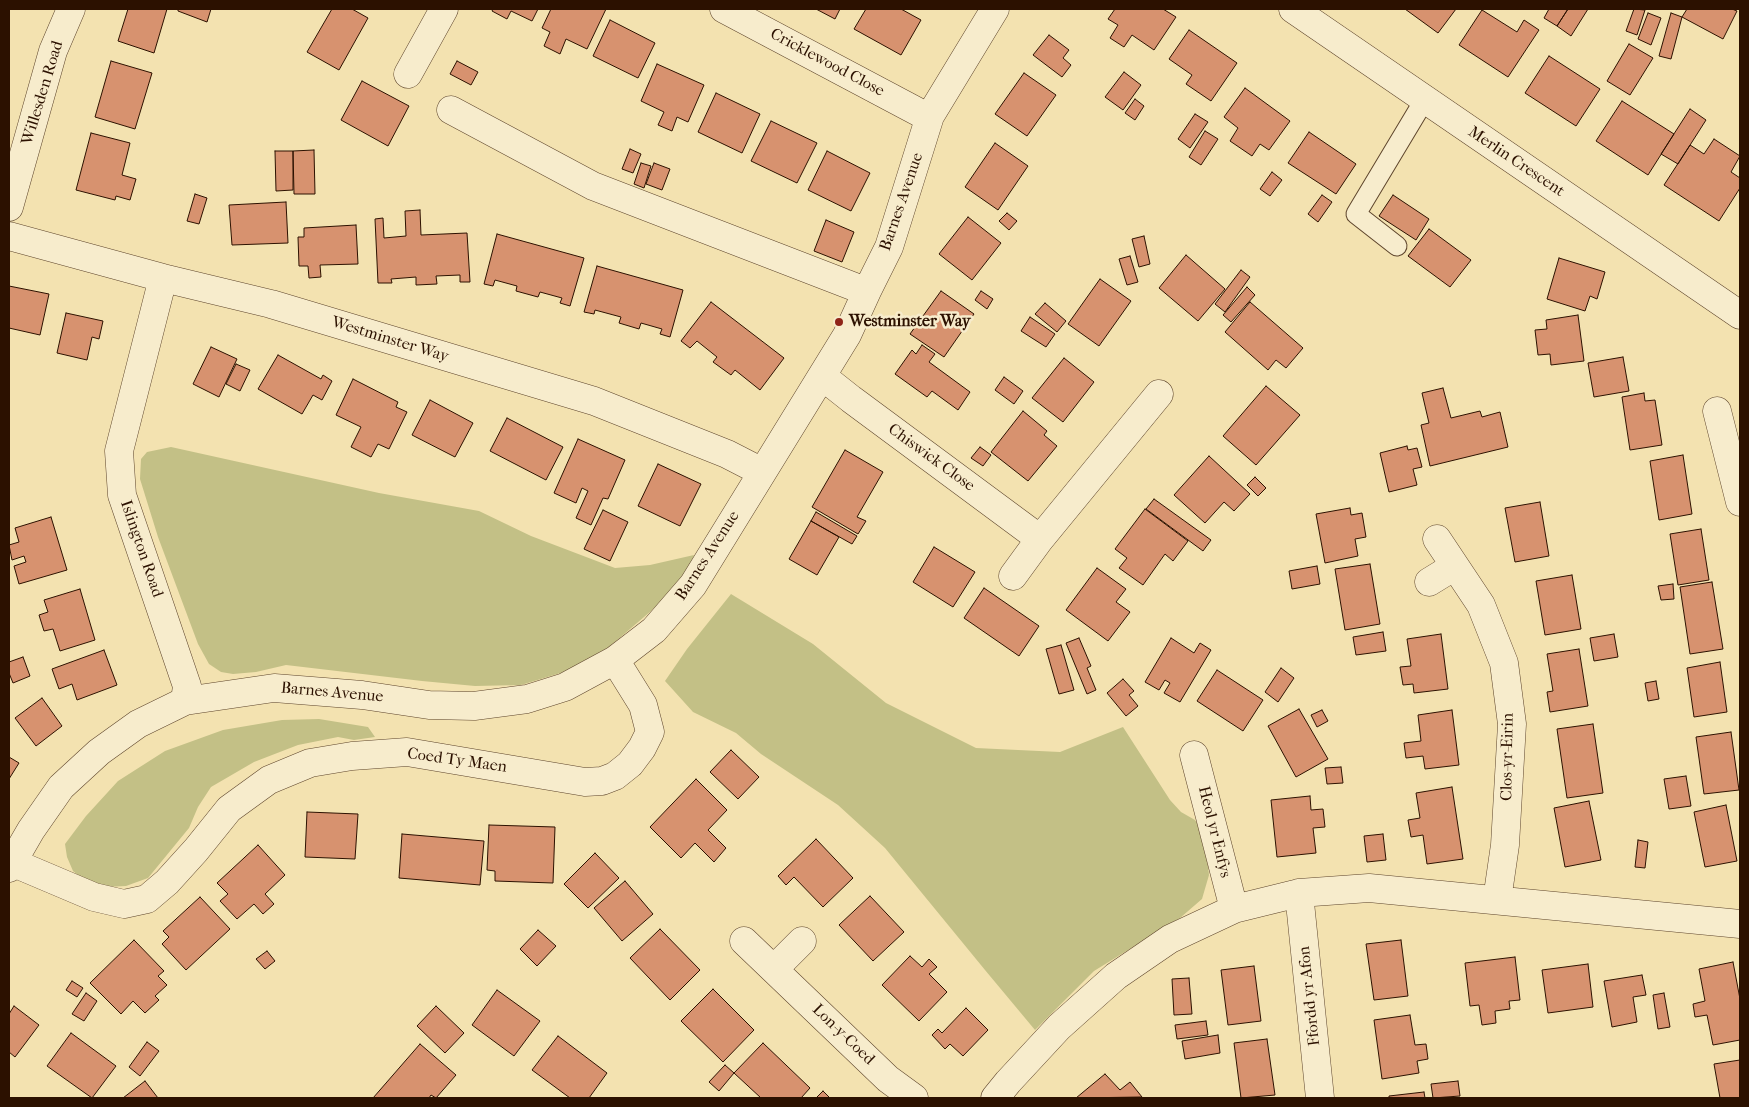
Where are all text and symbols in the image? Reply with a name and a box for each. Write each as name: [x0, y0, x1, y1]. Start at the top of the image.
street label: Cricklewood Close: [767, 25, 887, 101]
street label: Willesden Road: [18, 39, 68, 147]
street label: Merlin Crescent: [1464, 123, 1568, 201]
street label: Barnes Avenue: [876, 150, 928, 254]
place label: Westminster Way: [849, 312, 971, 332]
street label: Westminster Way: [329, 313, 451, 367]
marker: Westminster Way: [833, 316, 845, 328]
street label: Chiswick Close: [884, 420, 978, 496]
street label: Islington Road: [115, 498, 167, 600]
street label: Barnes Avenue: [672, 508, 744, 604]
street label: Barnes Avenue: [280, 679, 384, 707]
street label: Clos-yr-Eirin: [1498, 713, 1518, 801]
street label: Coed Ty Maen: [406, 744, 508, 778]
street label: Heol yr Enfys: [1193, 784, 1235, 880]
street label: Ffordd yr Afon: [1295, 945, 1325, 1047]
street label: Lon-y-Coed: [808, 1001, 878, 1069]

